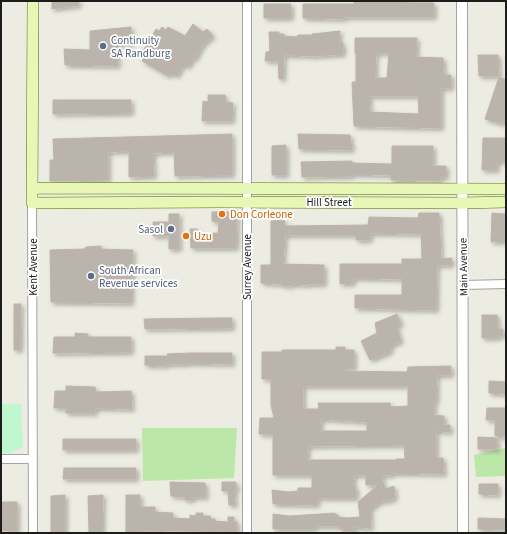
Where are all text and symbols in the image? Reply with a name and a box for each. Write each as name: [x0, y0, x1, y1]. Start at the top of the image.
place label: Continuity SA Randburg: [111, 33, 171, 61]
marker: Continuity SA Randburg: [98, 41, 108, 51]
street label: Hill Street: [306, 195, 352, 210]
place label: Don Corleone: [230, 207, 293, 222]
marker: Don Corleone: [217, 209, 227, 219]
place label: Sasol: [138, 222, 163, 237]
marker: Sasol: [166, 224, 176, 234]
place label: Uzu: [194, 229, 212, 244]
marker: Uzu: [181, 231, 191, 241]
street label: Surrey Avenue: [240, 233, 255, 300]
street label: Main Avenue: [455, 237, 472, 296]
street label: Kent Avenue: [26, 238, 41, 296]
place label: South African Revenue services: [99, 263, 178, 291]
marker: South African Revenue services: [86, 271, 96, 281]

